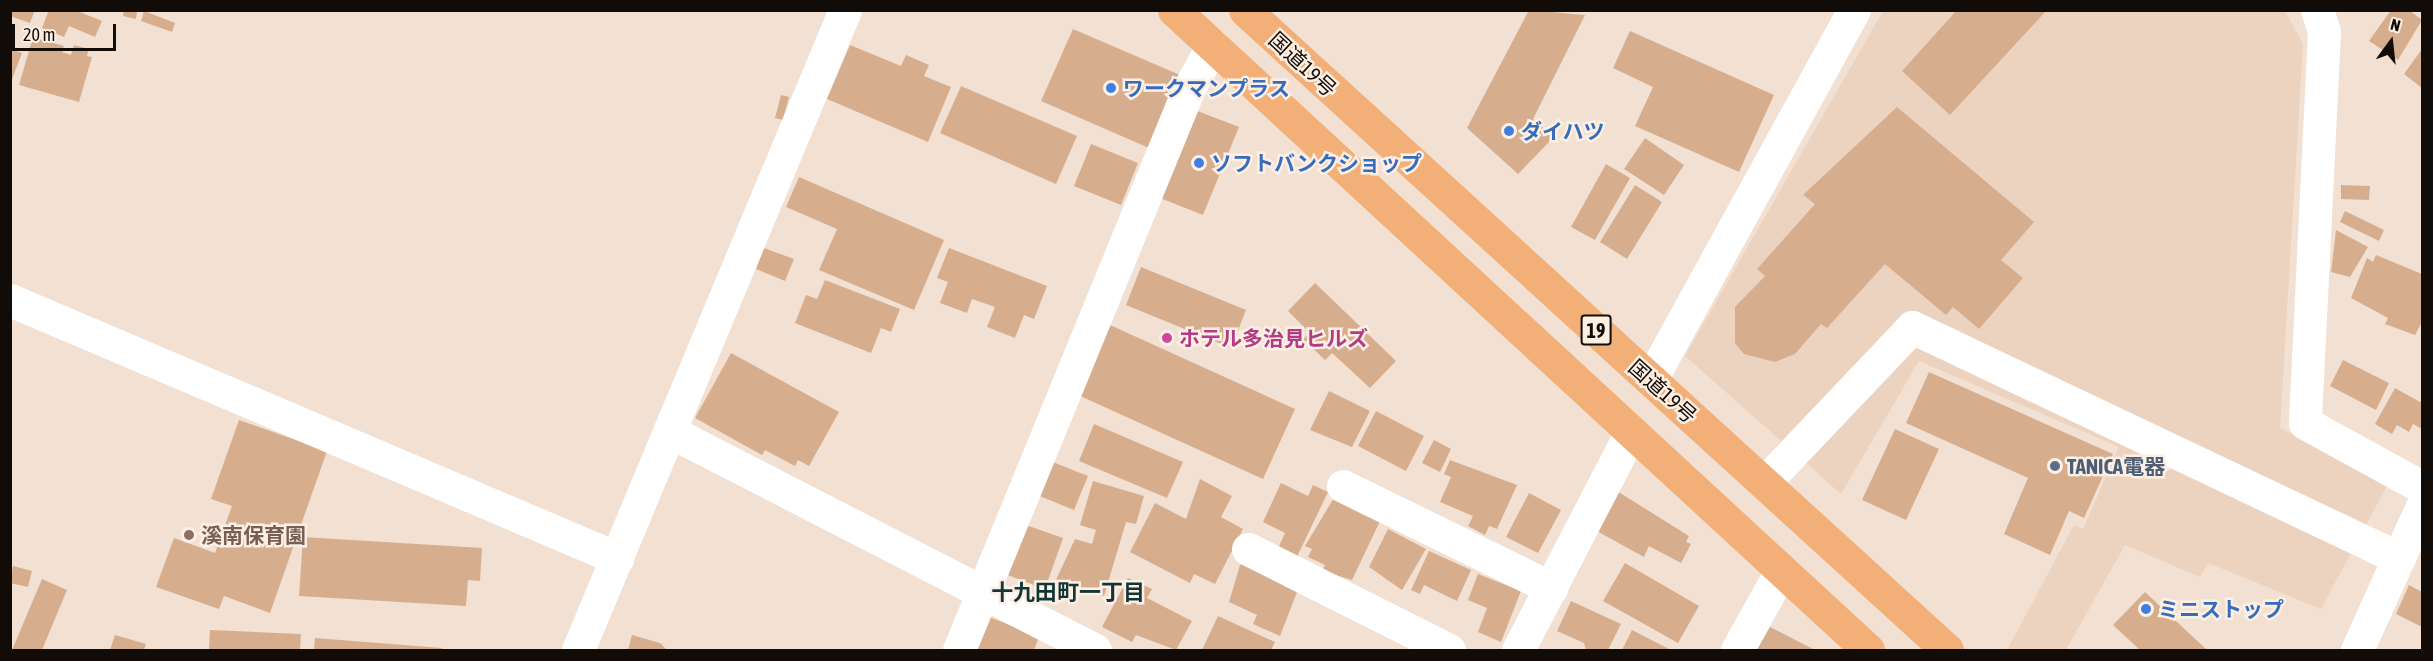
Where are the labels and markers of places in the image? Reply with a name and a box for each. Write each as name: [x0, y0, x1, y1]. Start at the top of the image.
place label: ワークマンプラス: [1123, 75, 1291, 101]
marker: ワークマンプラス: [1104, 81, 1118, 95]
place label: ダイハツ: [1521, 118, 1605, 144]
marker: ダイハツ: [1502, 124, 1516, 138]
place label: ソフトバンクショップ: [1211, 150, 1421, 176]
marker: ソフトバンクショップ: [1192, 156, 1206, 170]
place label: ホテル多治見ヒルズ: [1179, 325, 1368, 351]
marker: ホテル多治見ヒルズ: [1160, 331, 1174, 345]
place label: TANICA電器: [2067, 453, 2165, 479]
marker: TANICA電器: [2048, 459, 2062, 473]
place label: 溪南保育園: [201, 522, 306, 548]
marker: 溪南保育園: [182, 528, 196, 542]
place label: ミニストップ: [2158, 596, 2284, 622]
marker: ミニストップ: [2139, 602, 2153, 616]

